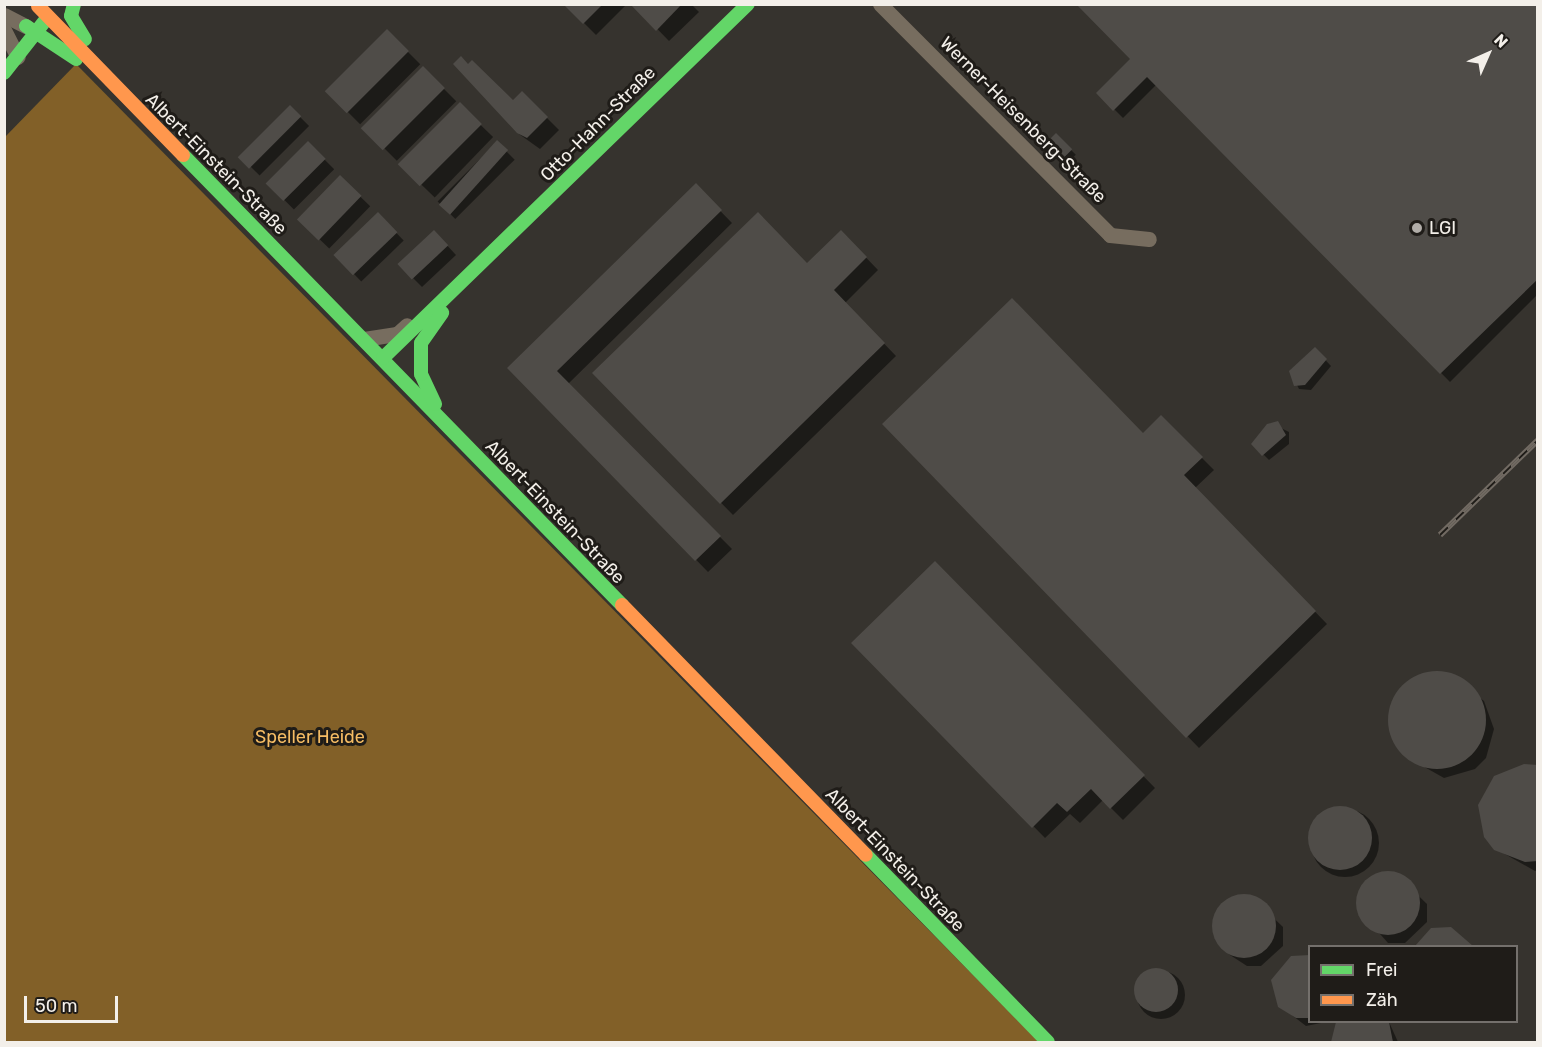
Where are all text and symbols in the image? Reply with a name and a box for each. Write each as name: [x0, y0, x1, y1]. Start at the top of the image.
north arrow: [1458, 24, 1518, 84]
text: N: [1490, 30, 1512, 52]
street label: Werner-Heisenberg-Straße: [935, 32, 1111, 208]
street label: Otto-Hahn-Straße: [536, 62, 660, 186]
street label: Albert-Einstein-Straße: [141, 89, 291, 239]
place label: LGI: [1429, 217, 1456, 239]
marker: LGI: [1410, 221, 1424, 235]
street label: Albert-Einstein-Straße: [481, 436, 629, 588]
park label: Speller Heide: [255, 726, 365, 748]
street label: Albert-Einstein-Straße: [821, 784, 969, 936]
legend: [1308, 945, 1518, 1023]
text: Frei: [1366, 959, 1397, 981]
scale bar: [27, 984, 122, 1022]
text: Zäh: [1366, 989, 1398, 1011]
text: 50 m: [35, 995, 78, 1017]

